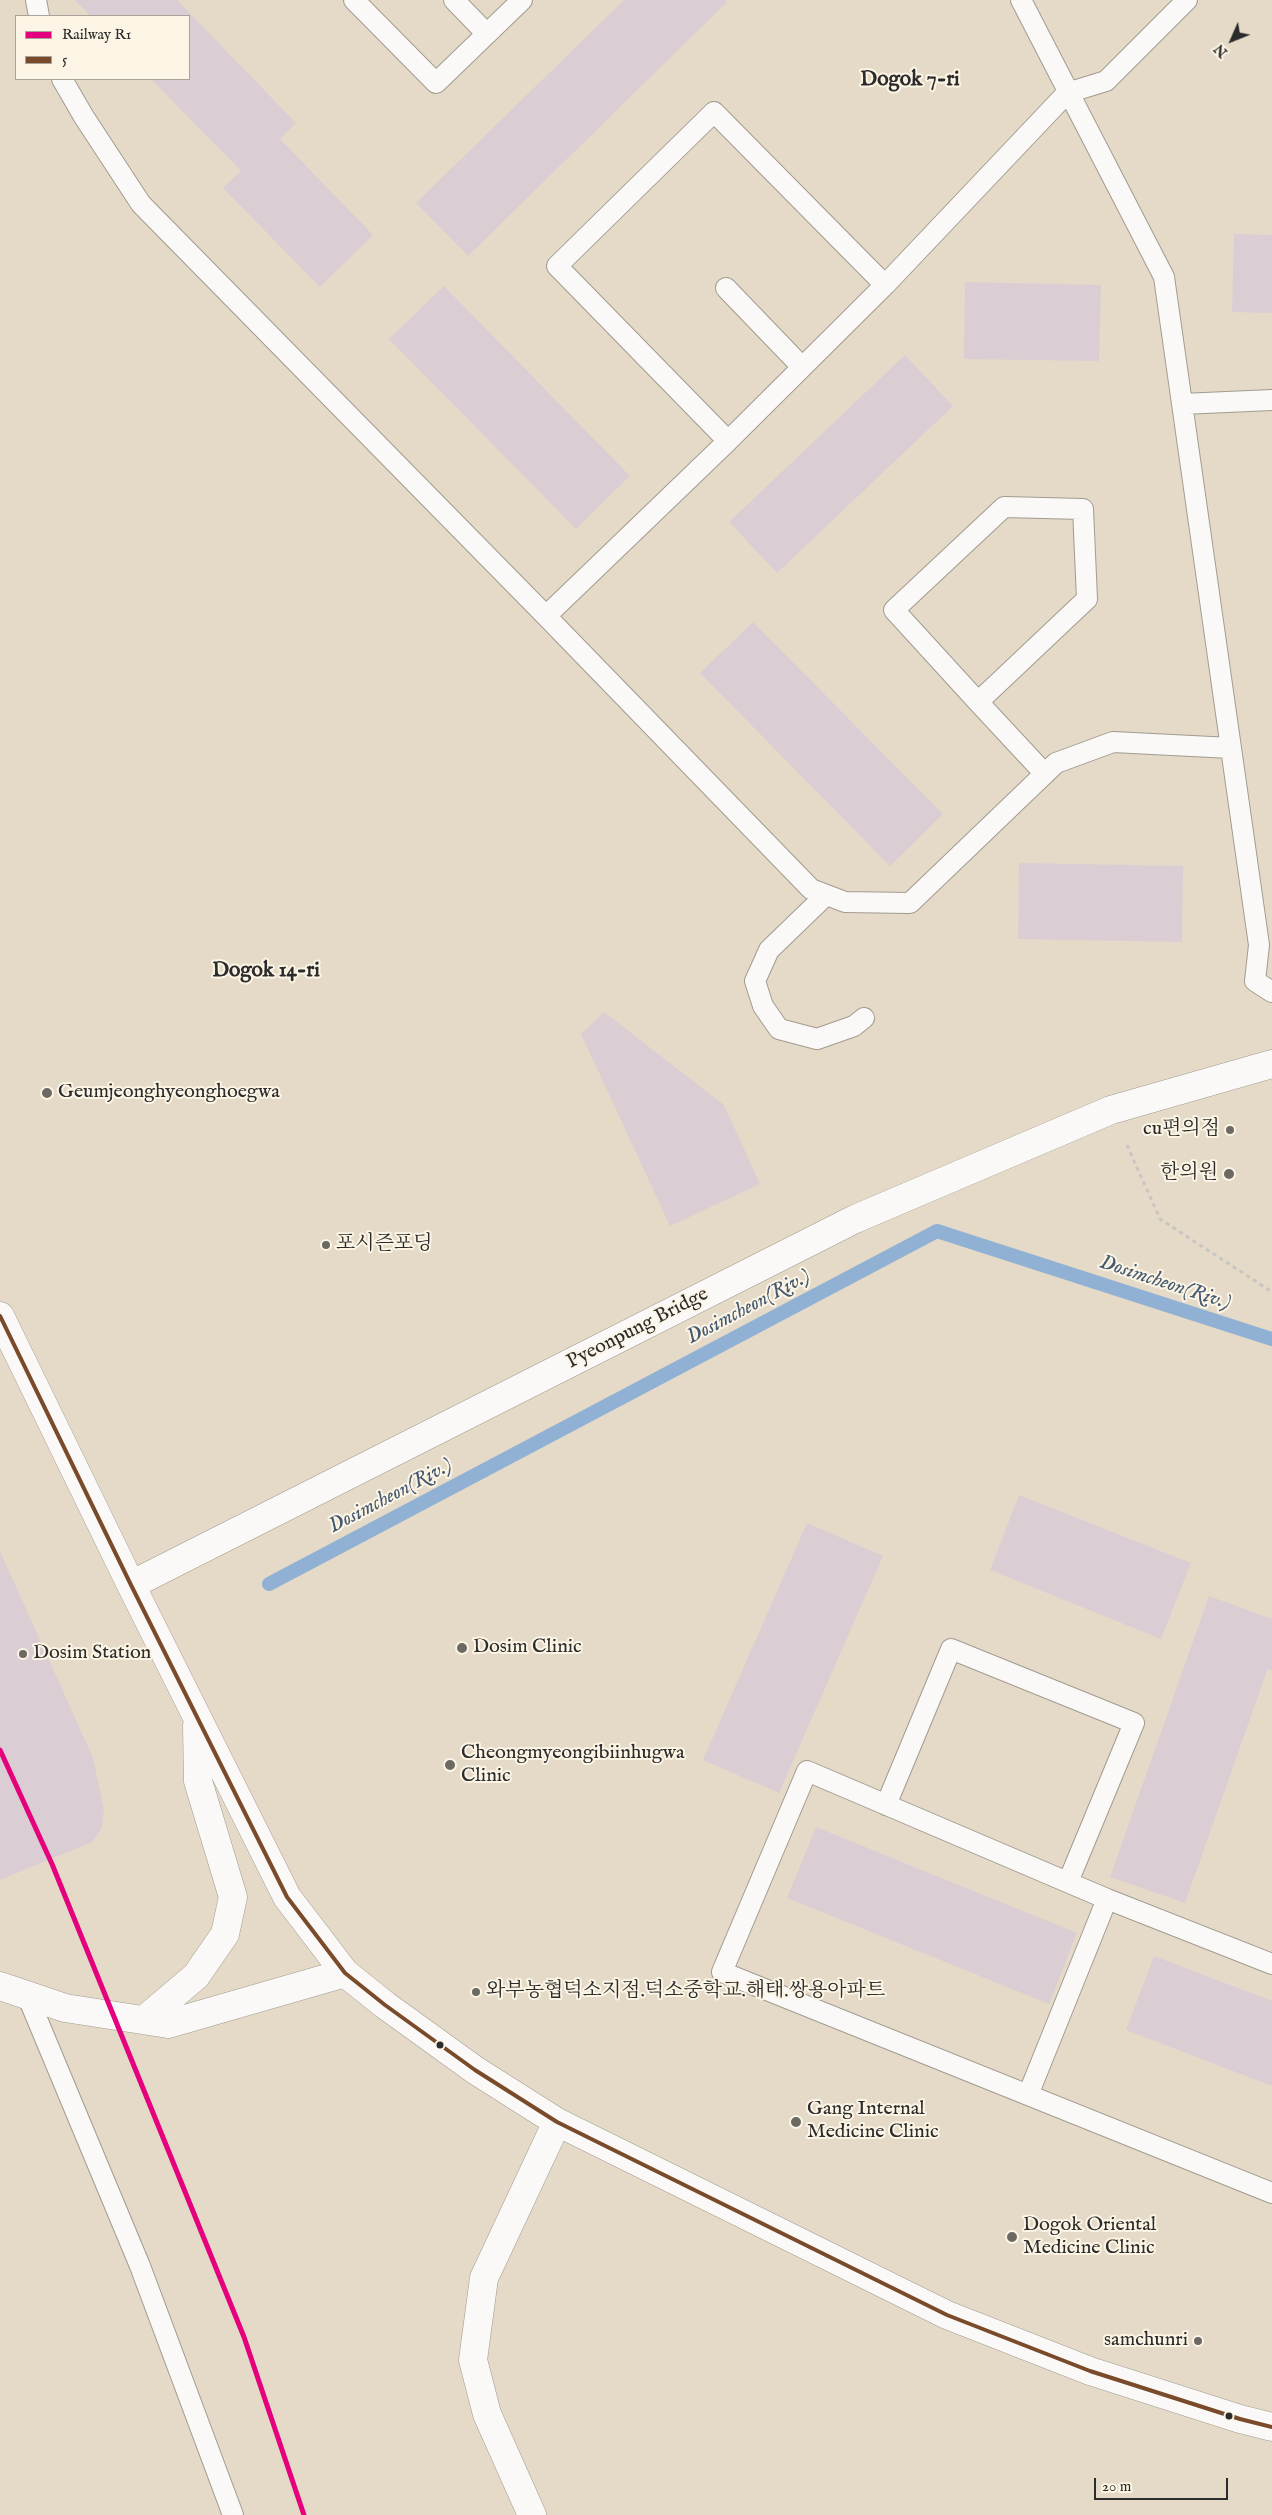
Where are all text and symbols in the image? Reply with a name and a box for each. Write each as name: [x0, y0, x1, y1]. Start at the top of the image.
legend: [15, 15, 190, 80]
north arrow: [1207, 15, 1257, 65]
text: Railway R1: [62, 25, 131, 44]
text: N: [1211, 40, 1232, 61]
text: 5: [62, 50, 67, 69]
district label: Dogok 7-ri: [860, 68, 960, 94]
district label: Dogok 14-ri: [212, 959, 320, 985]
place label: Geumjeonghyeonghoegwa: [58, 1081, 280, 1105]
marker: Geumjeonghyeonghoegwa: [40, 1086, 54, 1100]
place label: cu편의점: [1143, 1118, 1220, 1142]
marker: cu편의점: [1224, 1124, 1236, 1136]
place label: 한의원: [1160, 1162, 1218, 1186]
marker: 한의원: [1222, 1167, 1236, 1181]
place label: 포시즌포딩: [336, 1233, 433, 1257]
marker: 포시즌포딩: [320, 1239, 332, 1251]
water label: Dosimcheon(Riv.): [1096, 1251, 1234, 1317]
water label: Dosimcheon(Riv.): [683, 1265, 815, 1351]
street label: Pyeonpung Bridge: [563, 1283, 713, 1375]
water label: Dosimcheon(Riv.): [325, 1454, 457, 1540]
place label: Dosim Clinic: [473, 1636, 582, 1660]
marker: Dosim Clinic: [455, 1641, 469, 1655]
place label: Dosim Station: [33, 1642, 151, 1666]
marker: Dosim Station: [17, 1648, 29, 1660]
place label: Cheongmyeongibiinhugwa Clinic: [461, 1742, 685, 1789]
marker: Cheongmyeongibiinhugwa Clinic: [443, 1758, 457, 1772]
place label: 와부농협덕소지점.덕소중학교.해태.쌍용아파트: [486, 1980, 885, 2004]
marker: 와부농협덕소지점.덕소중학교.해태.쌍용아파트: [470, 1986, 482, 1998]
unlabelled marker: [435, 2040, 445, 2050]
place label: Gang Internal Medicine Clinic: [807, 2098, 939, 2145]
marker: Gang Internal Medicine Clinic: [789, 2115, 803, 2129]
place label: Dogok Oriental Medicine Clinic: [1023, 2214, 1156, 2261]
marker: Dogok Oriental Medicine Clinic: [1005, 2230, 1019, 2244]
place label: samchunri: [1104, 2329, 1188, 2353]
marker: samchunri: [1192, 2335, 1204, 2347]
unlabelled marker: [1224, 2411, 1234, 2421]
scale bar: [1097, 2468, 1231, 2500]
text: 20 m: [1102, 2477, 1131, 2496]

